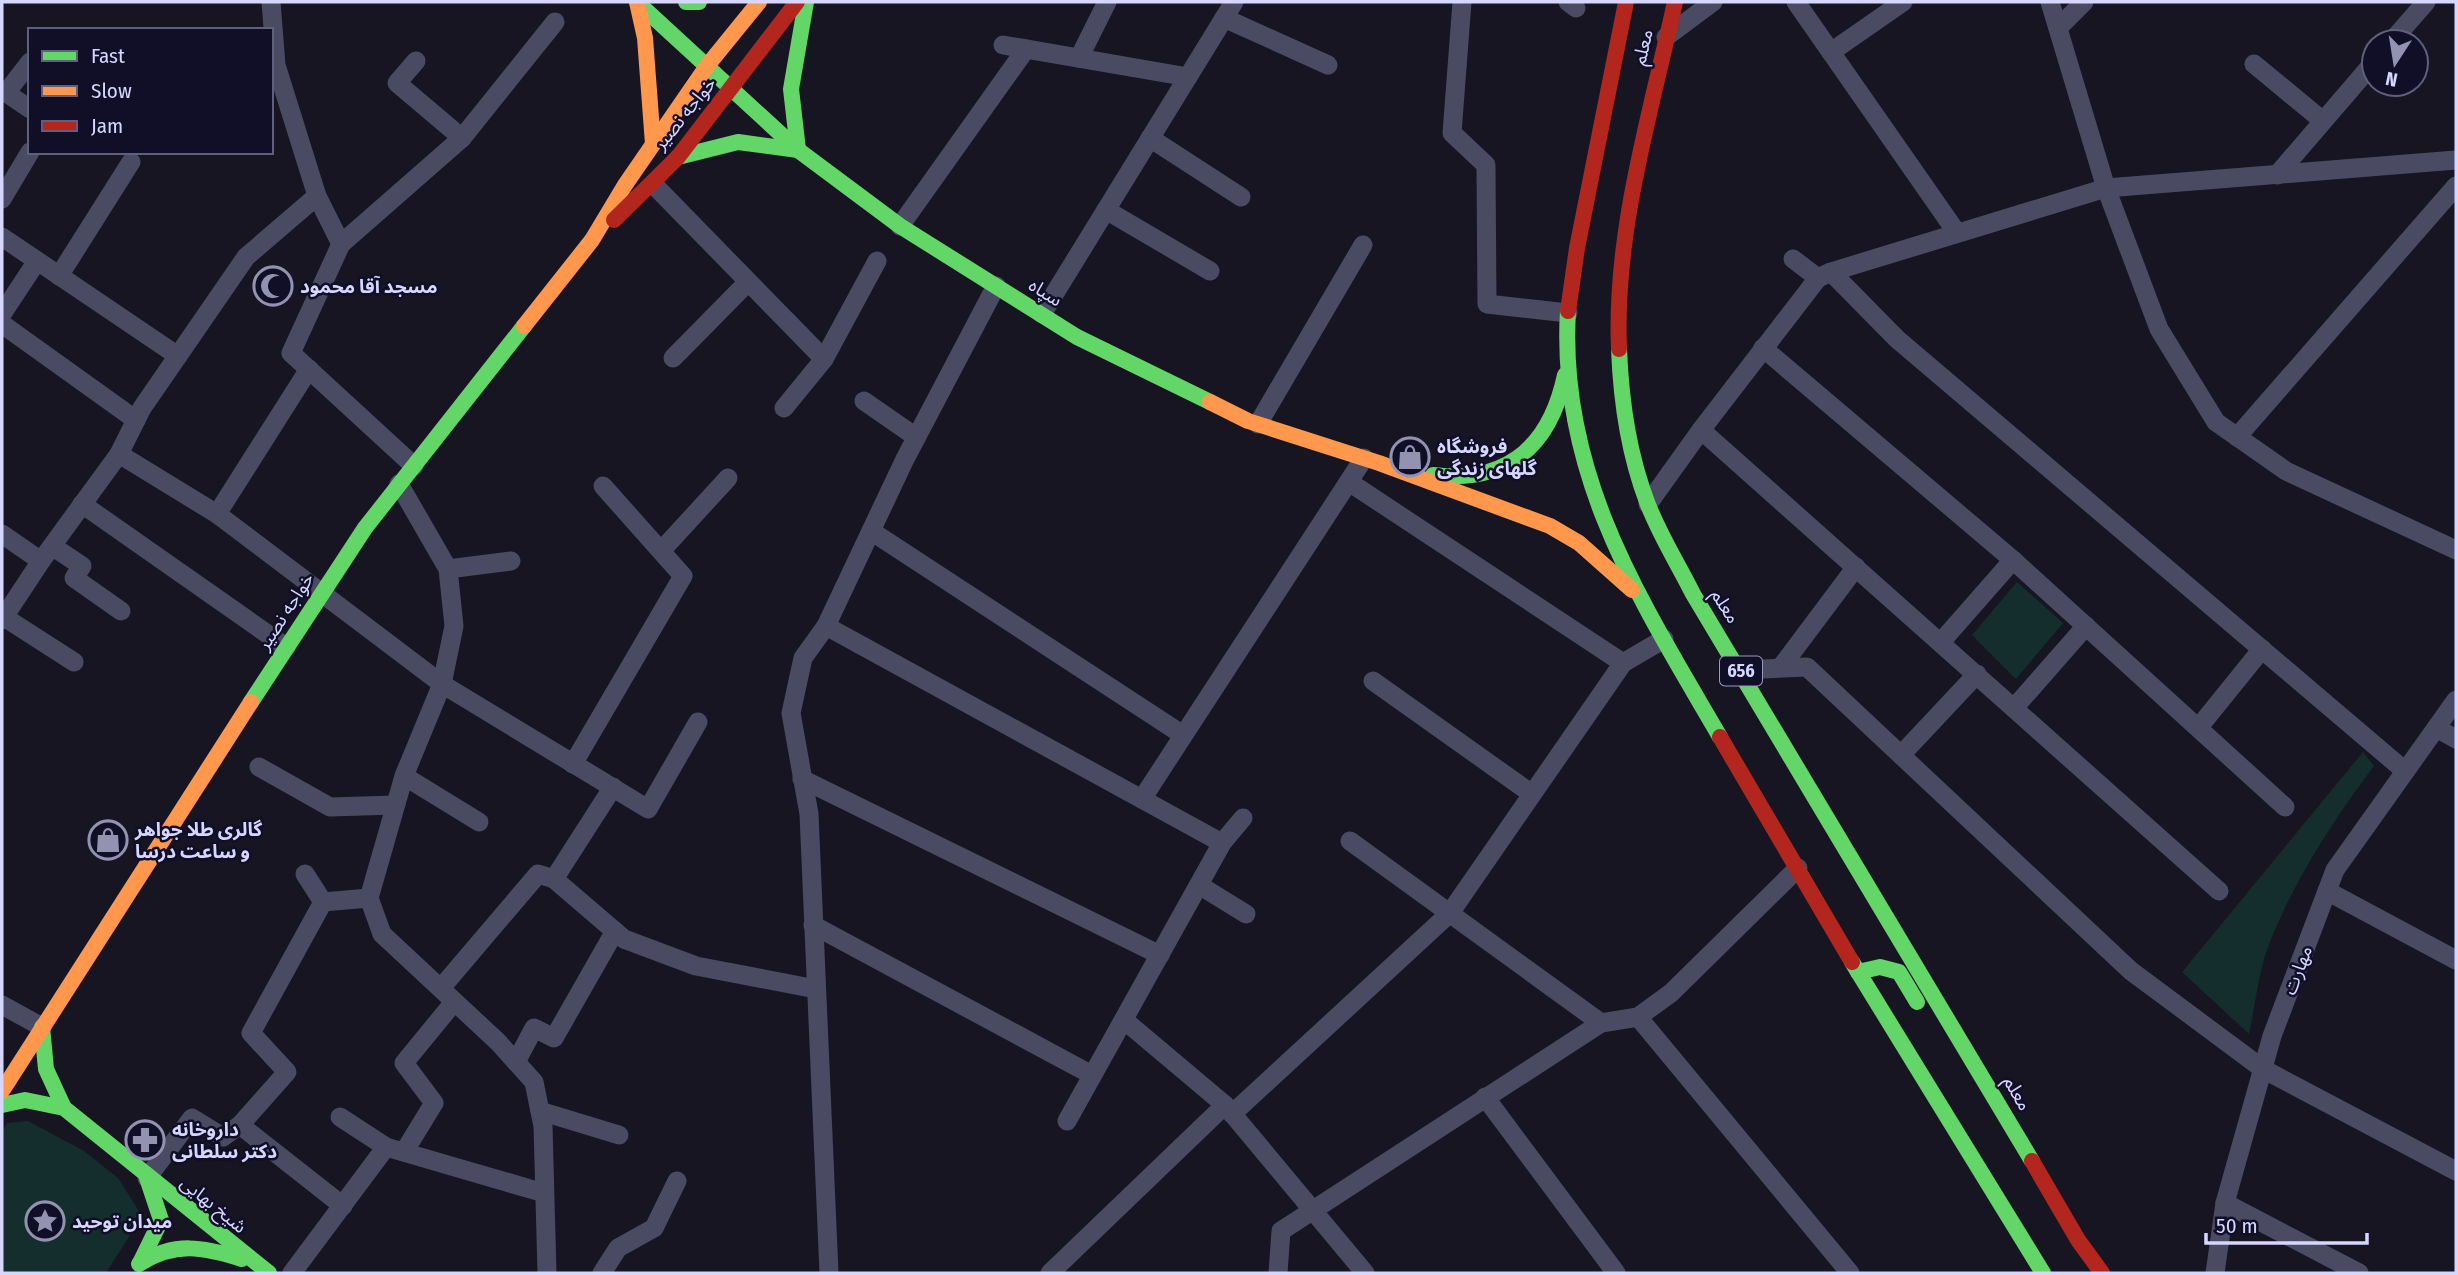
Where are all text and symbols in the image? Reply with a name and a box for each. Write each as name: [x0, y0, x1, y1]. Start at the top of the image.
street label: معلم: [1627, 27, 1661, 68]
legend: [28, 28, 273, 154]
north arrow: [2360, 28, 2430, 98]
text: Fast: [91, 43, 125, 69]
text: N: [2384, 67, 2400, 92]
street label: خواجه نصیر: [647, 72, 721, 155]
text: Slow: [91, 78, 132, 104]
text: Jam: [91, 113, 123, 139]
mosque icon: مسجد آقا محمود: [252, 265, 294, 307]
street label: سپاه: [1024, 273, 1067, 312]
place label: مسجد آقا محمود: [300, 275, 438, 298]
place label: فروشگاه گلهای زندگی: [1437, 435, 1537, 480]
shop icon: فروشگاه گلهای زندگی: [1389, 436, 1431, 478]
street label: خواجه نصیر: [251, 568, 319, 655]
street label: معلم: [1704, 585, 1745, 629]
road number: 656: [1720, 656, 1762, 686]
place label: گالری طلا جواهر و ساعت درسا: [134, 818, 263, 863]
shop icon: گالری طلا جواهر و ساعت درسا: [87, 819, 129, 861]
street label: مهارت: [2278, 942, 2317, 998]
street label: معلم: [1996, 1072, 2037, 1116]
place label: داروخانه دکتر سلطانی: [172, 1118, 277, 1163]
pharmacy icon: داروخانه دکتر سلطانی: [124, 1119, 166, 1161]
street label: شیخ بهایی: [174, 1171, 252, 1240]
place icon: میدان توحید: [24, 1200, 66, 1242]
scale bar: [2206, 1202, 2367, 1246]
place label: میدان توحید: [72, 1210, 172, 1233]
text: 50 m: [2216, 1213, 2258, 1239]

